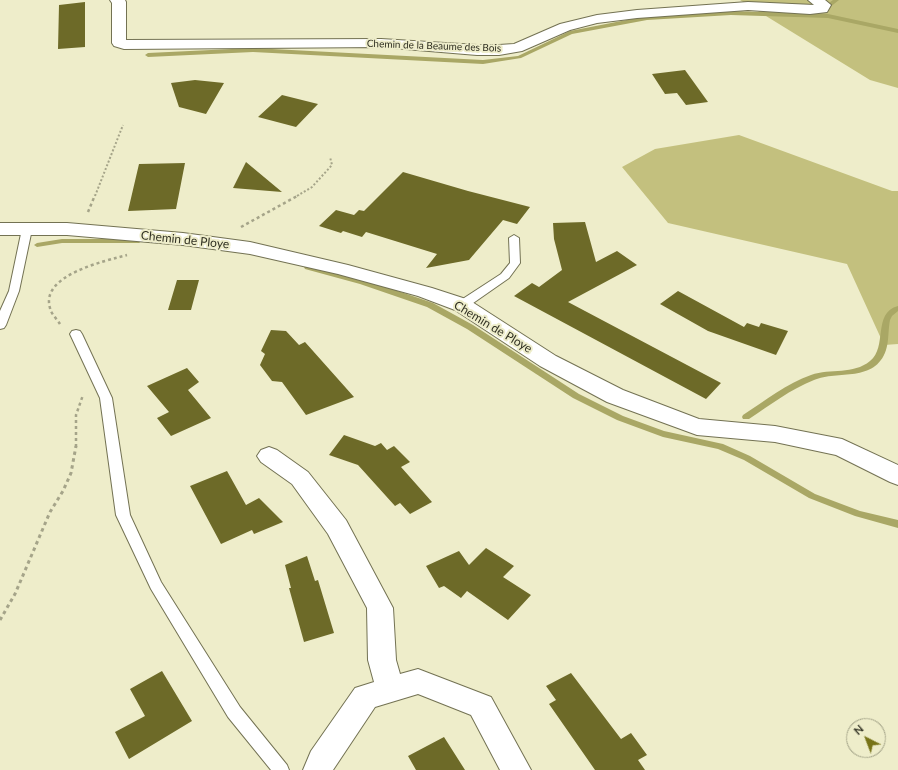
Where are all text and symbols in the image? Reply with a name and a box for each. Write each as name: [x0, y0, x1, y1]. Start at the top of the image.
street label: Chemin de la Beaume des Bois: [367, 38, 501, 54]
street label: Chemin de Ploye: [140, 228, 230, 252]
street label: Chemin de Ploye: [451, 298, 535, 356]
north arrow: [846, 718, 886, 758]
text: N: [851, 722, 866, 737]

